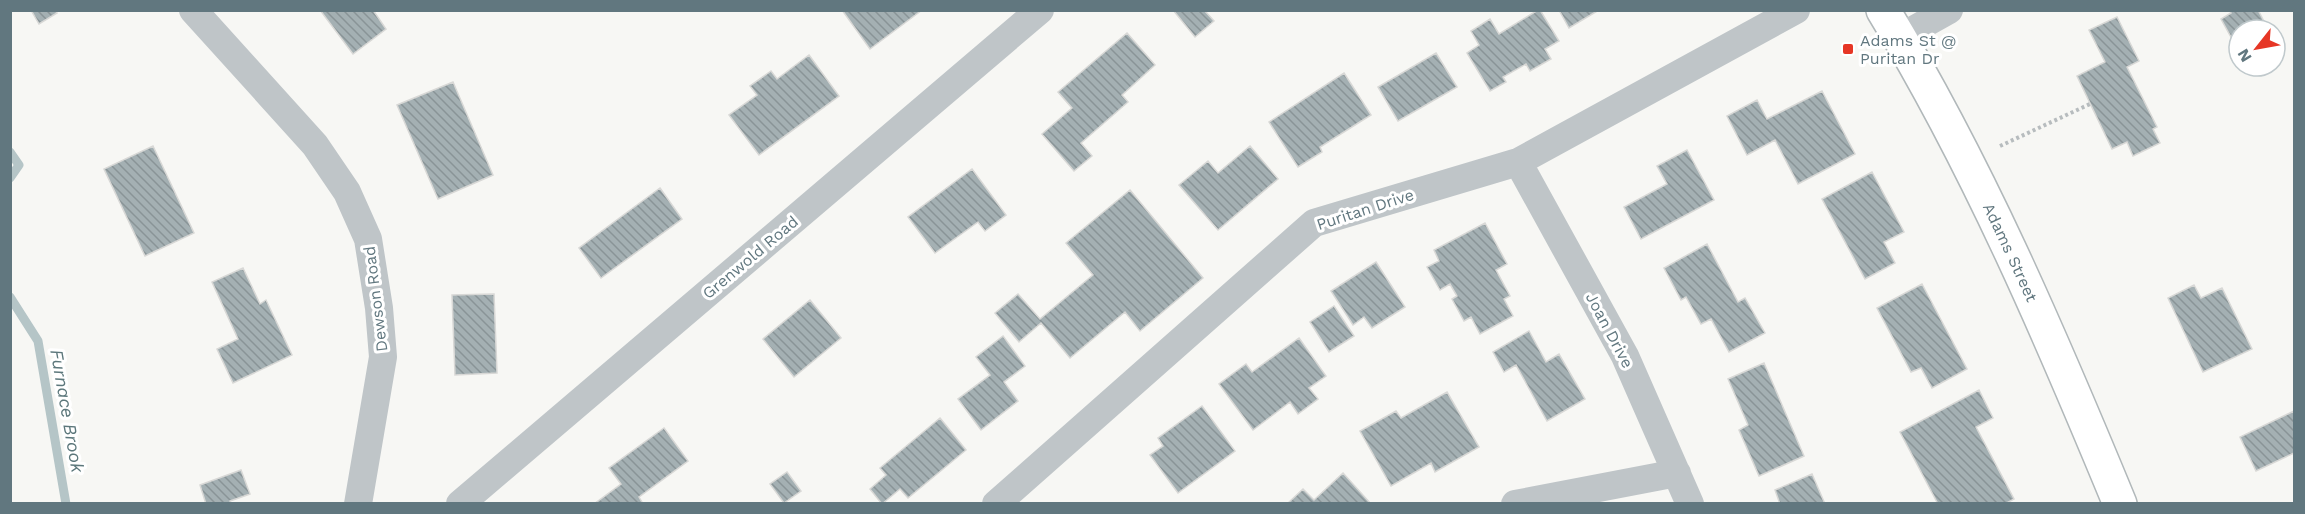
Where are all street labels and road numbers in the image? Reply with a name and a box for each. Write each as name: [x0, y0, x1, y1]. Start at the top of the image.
street label: Puritan Drive: [1314, 185, 1416, 234]
street label: Adams Street: [1979, 200, 2041, 305]
street label: Grenwold Road: [699, 212, 802, 303]
street label: Dewson Road: [360, 245, 391, 353]
street label: Joan Drive: [1582, 289, 1637, 371]

